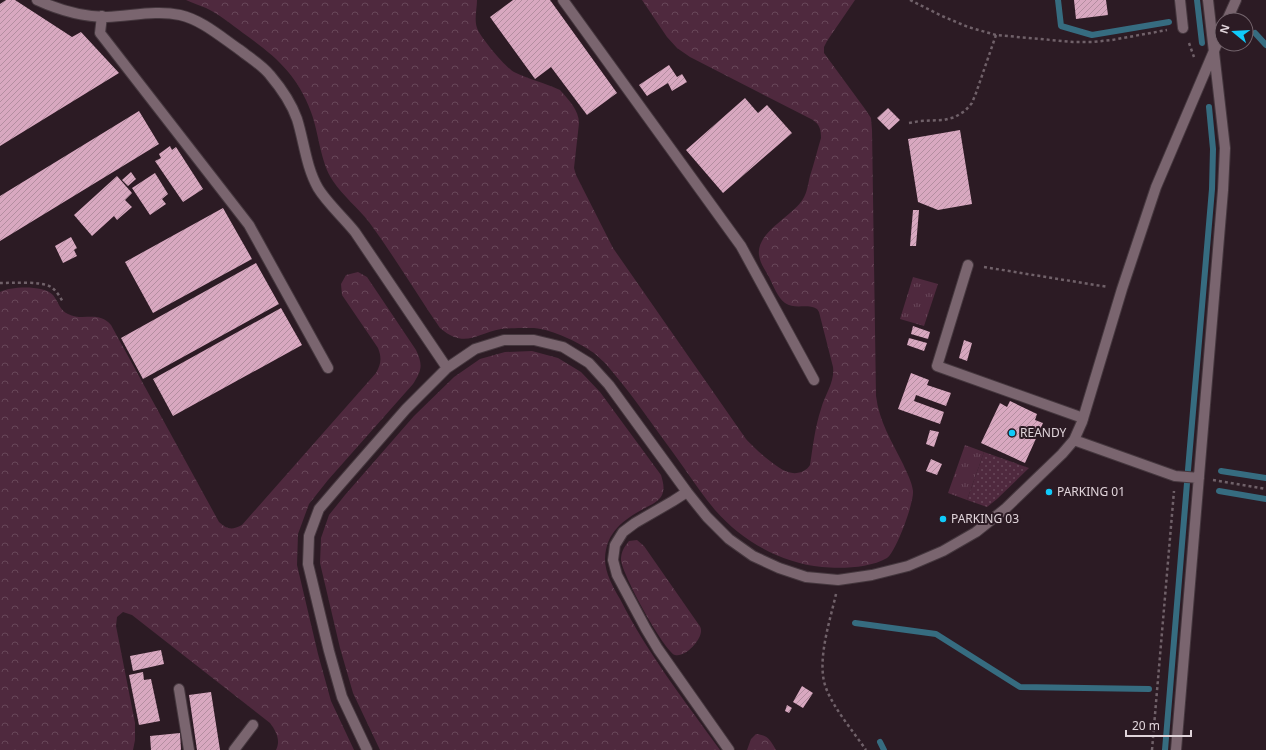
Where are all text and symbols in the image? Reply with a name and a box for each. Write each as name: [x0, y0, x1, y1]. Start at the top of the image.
north arrow: [1214, 12, 1254, 52]
text: N: [1215, 22, 1233, 35]
place label: REANDY: [1020, 424, 1067, 441]
marker: REANDY: [1007, 428, 1017, 438]
place label: PARKING 01: [1057, 483, 1125, 500]
marker: PARKING 01: [1044, 487, 1054, 497]
place label: PARKING 03: [951, 510, 1019, 527]
marker: PARKING 03: [938, 514, 948, 524]
scale bar: [1126, 712, 1191, 738]
text: 20 m: [1132, 717, 1160, 734]

